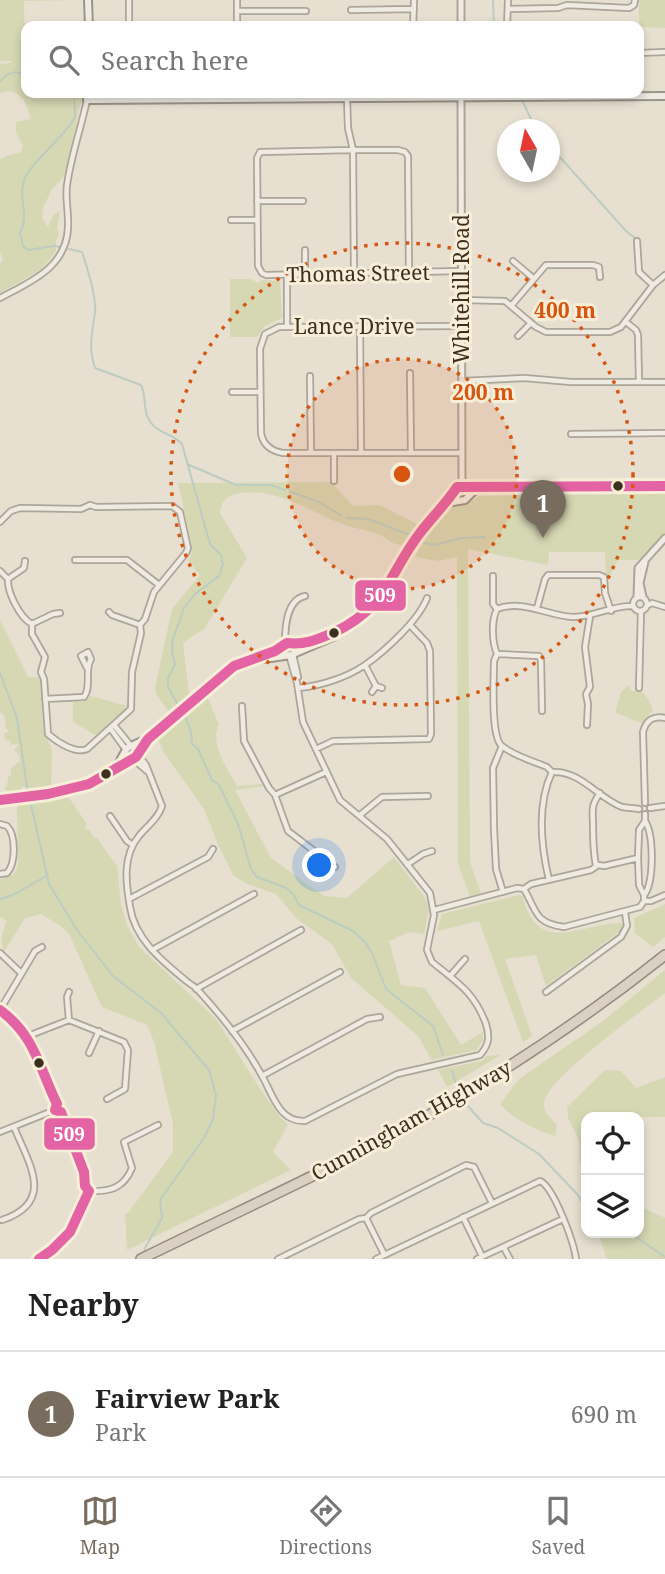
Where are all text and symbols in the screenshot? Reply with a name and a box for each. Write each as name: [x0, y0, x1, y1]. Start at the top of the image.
search box: [21, 21, 644, 98]
icon: search: [45, 41, 83, 79]
text: Search here: [101, 42, 249, 78]
north arrow: [497, 119, 560, 182]
street label: Whitehill Road: [447, 214, 475, 364]
street label: Thomas Street: [286, 258, 430, 288]
text: 400 m: [534, 296, 596, 324]
street label: Lance Drive: [294, 312, 414, 340]
text: 200 m: [452, 378, 514, 406]
centre of rings: [390, 462, 414, 486]
unlabelled marker: [611, 479, 625, 493]
pin: 1: [520, 480, 566, 538]
line badge: 509: [354, 579, 407, 612]
text: 509: [364, 582, 396, 608]
unlabelled marker: [327, 626, 341, 640]
unlabelled marker: [99, 767, 113, 781]
your location: [302, 848, 336, 882]
street label: Cunningham Highway: [306, 1053, 516, 1187]
unlabelled marker: [32, 1056, 46, 1070]
map controls: [581, 1112, 644, 1238]
button: locate: [581, 1112, 644, 1175]
line badge: 509: [43, 1117, 96, 1151]
text: 509: [53, 1121, 85, 1147]
button: layers: [581, 1175, 644, 1238]
text: Nearby: [28, 1284, 139, 1325]
text: Fairview Park: [95, 1380, 280, 1416]
text: 1: [45, 1398, 58, 1430]
text: 690 m: [571, 1398, 637, 1430]
text: Park: [95, 1416, 146, 1448]
tab: Map: [80, 1492, 120, 1560]
tab: Directions: [279, 1492, 372, 1560]
tab: Saved: [531, 1492, 585, 1560]

